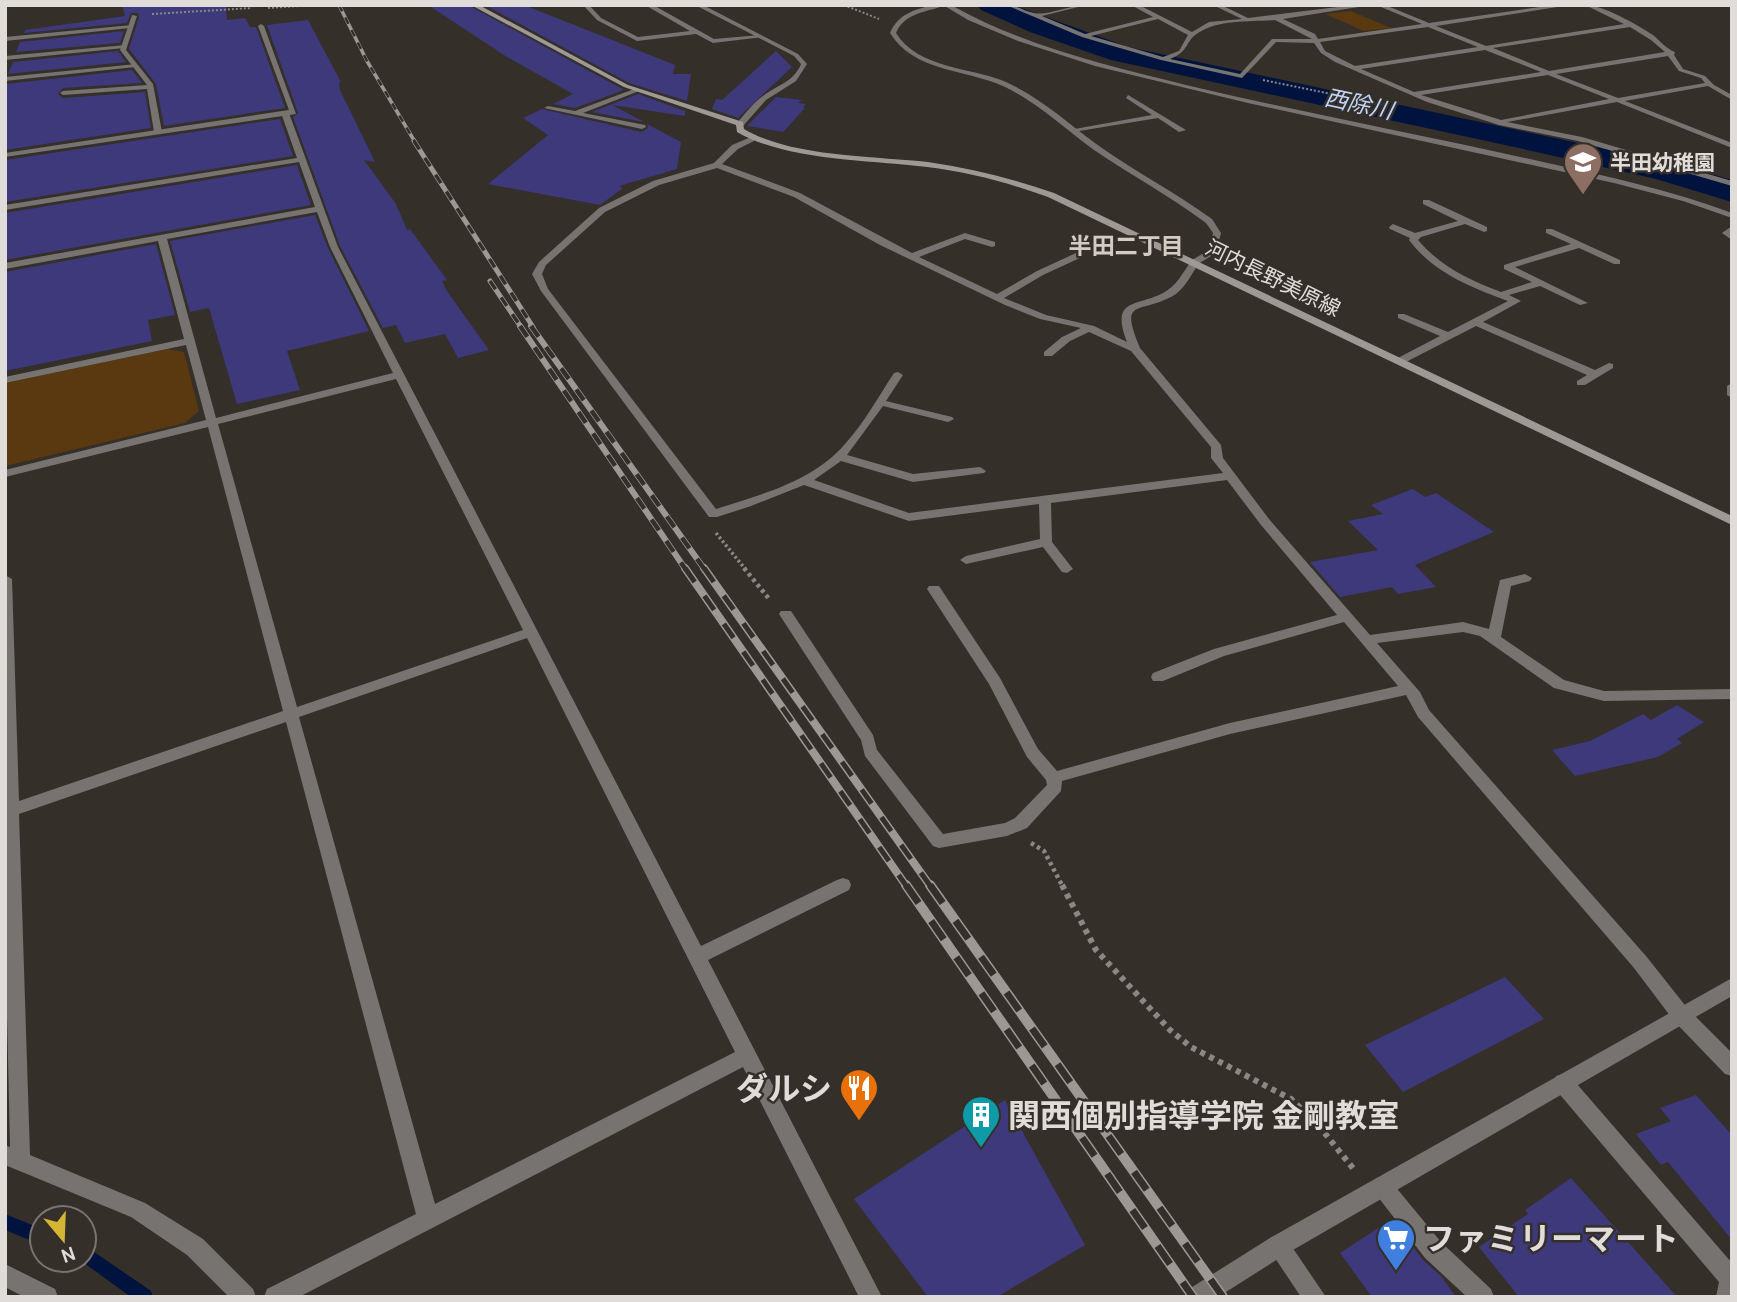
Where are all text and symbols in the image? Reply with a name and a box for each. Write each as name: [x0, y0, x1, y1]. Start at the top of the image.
water label: 西除川: [1322, 83, 1399, 125]
school or university icon: 半田幼稚園: [1562, 141, 1604, 196]
place label: 半田幼稚園: [1610, 150, 1715, 175]
district label: 半田二丁目: [1069, 232, 1184, 260]
street label: 河内長野美原線: [1201, 235, 1345, 321]
restaurant icon: ダルシ: [838, 1067, 880, 1122]
place label: ダルシ: [736, 1069, 832, 1108]
building icon: 関西個別指導学院 金剛教室: [960, 1094, 1002, 1149]
place label: 関西個別指導学院 金剛教室: [1008, 1096, 1399, 1135]
north arrow: [28, 1204, 98, 1274]
supermarket icon: ファミリーマート: [1375, 1217, 1417, 1272]
place label: ファミリーマート: [1423, 1219, 1679, 1258]
text: N: [58, 1242, 78, 1268]

